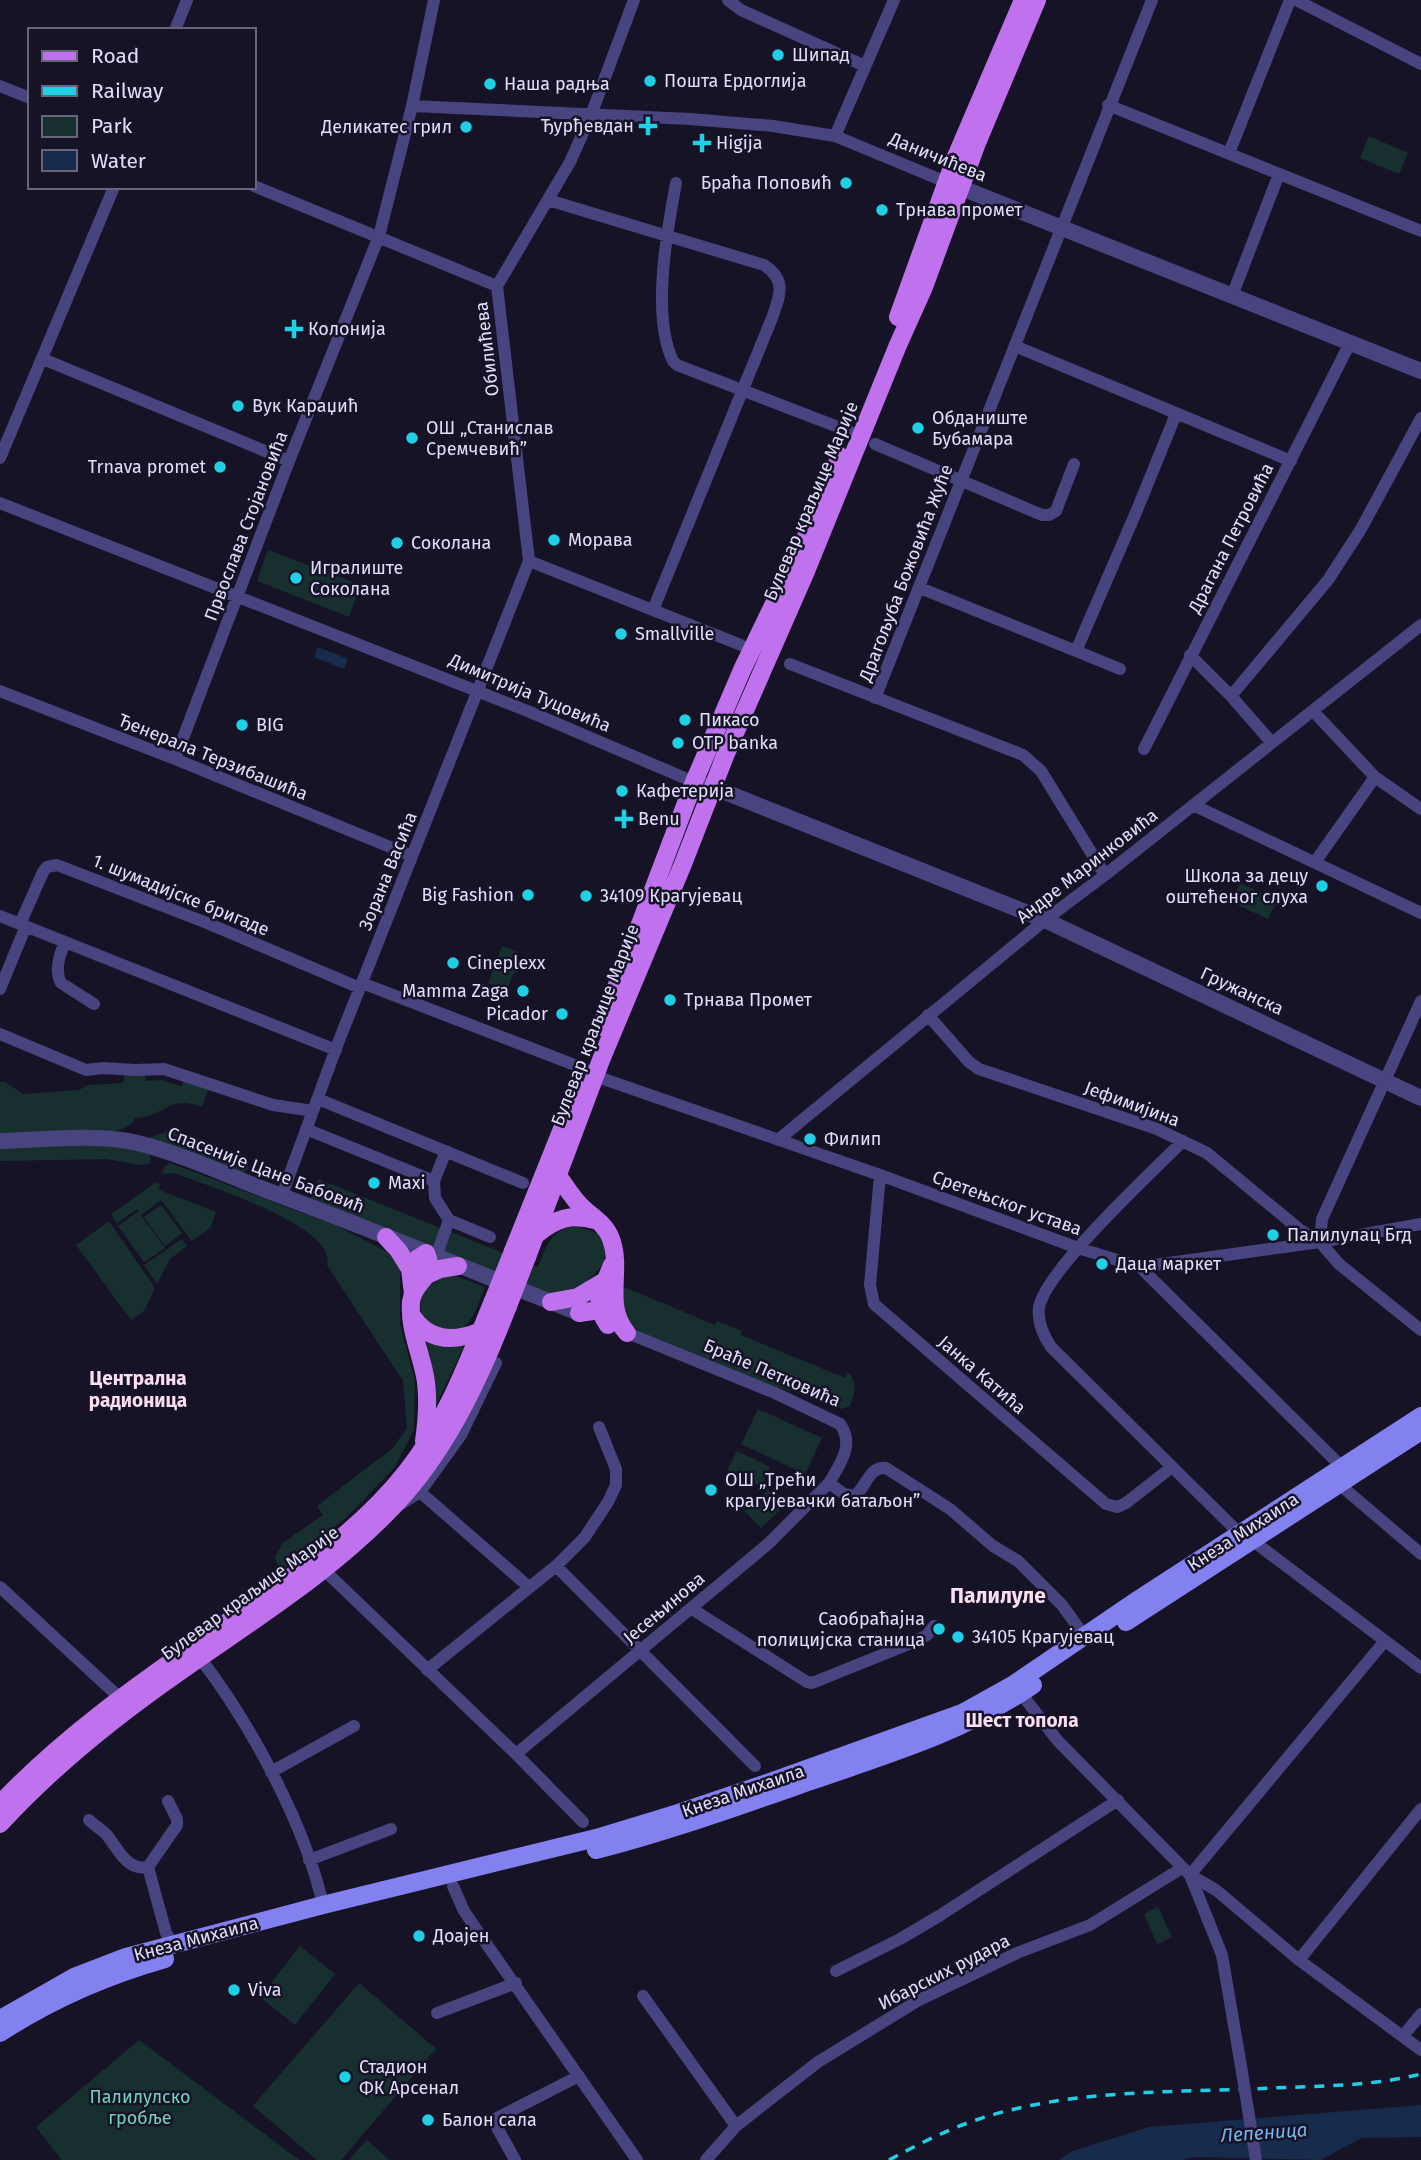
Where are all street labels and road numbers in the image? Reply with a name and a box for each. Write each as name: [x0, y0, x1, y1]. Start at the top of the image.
street label: Даничићева: [885, 127, 990, 187]
street label: Обилићева: [470, 300, 504, 398]
street label: Булевар краљице Марије: [759, 398, 863, 604]
street label: Првослава Стојановића: [200, 428, 292, 624]
street label: Драгана Петровића: [1183, 459, 1278, 618]
street label: Драгољуба Божовића Жуће: [854, 461, 958, 686]
street label: Димитрија Туцовића: [445, 649, 614, 737]
street label: Ђенерала Терзибашића: [115, 709, 311, 805]
street label: Андре Маринковића: [1012, 804, 1162, 928]
street label: Зорана Васића: [354, 808, 422, 934]
street label: 1. шумадијске бригаде: [89, 849, 273, 941]
street label: Булевар краљице Марије: [546, 921, 644, 1129]
street label: Гружанска: [1197, 962, 1287, 1020]
street label: Јефимијина: [1081, 1077, 1183, 1131]
street label: Спасеније Цане Бабовић: [164, 1122, 368, 1218]
street label: Сретењског устава: [929, 1166, 1085, 1240]
street label: Јанка Катића: [934, 1331, 1030, 1419]
street label: Браће Петковића: [700, 1334, 844, 1412]
street label: Кнеза Михаила: [1183, 1488, 1303, 1576]
street label: Булевар краљице Марије: [157, 1521, 343, 1665]
street label: Јесењинова: [619, 1568, 709, 1648]
street label: Кнеза Михаила: [679, 1760, 807, 1822]
street label: Кнеза Михаила: [131, 1912, 261, 1966]
street label: Ибарских рудара: [875, 1929, 1013, 2015]

